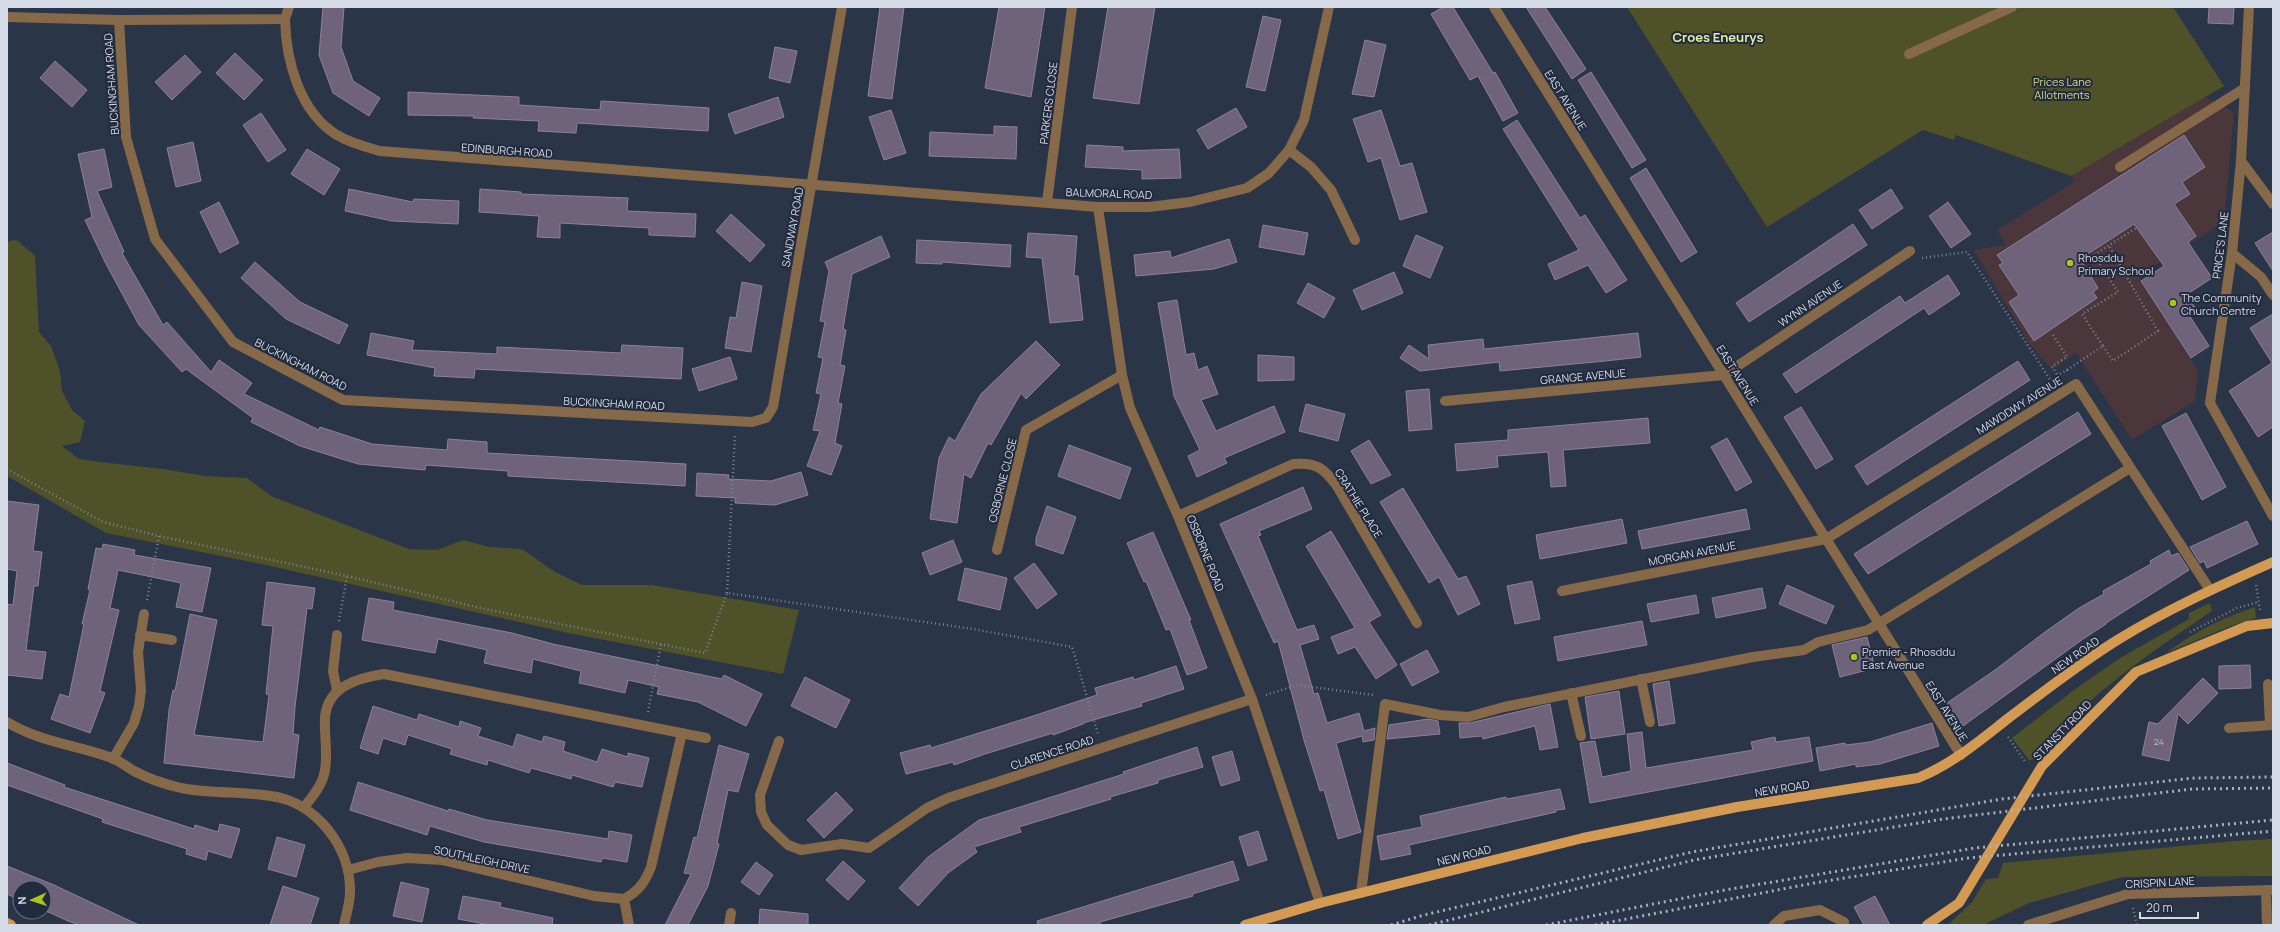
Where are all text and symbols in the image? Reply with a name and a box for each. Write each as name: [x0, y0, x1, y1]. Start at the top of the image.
district label: Croes Eneurys: [1672, 28, 1764, 46]
street label: BUCKINGHAM ROAD: [100, 33, 122, 135]
street label: PARKERS CLOSE: [1035, 61, 1061, 145]
street label: EAST AVENUE: [1541, 67, 1591, 133]
park label: Prices Lane Allotments: [2033, 74, 2092, 102]
street label: EDINBURGH ROAD: [461, 139, 553, 161]
street label: BALMORAL ROAD: [1065, 184, 1153, 202]
street label: SANDWAY ROAD: [778, 186, 806, 268]
street label: PRICE'S LANE: [2208, 210, 2232, 280]
place label: Rhosddu Primary School: [2078, 250, 2154, 278]
marker: Rhosddu Primary School: [2065, 258, 2075, 268]
street label: WYNN AVENUE: [1775, 276, 1845, 330]
place label: The Community Church Centre: [2181, 290, 2262, 318]
marker: The Community Church Centre: [2168, 298, 2178, 308]
street label: BUCKINGHAM ROAD: [252, 334, 350, 394]
street label: EAST AVENUE: [1713, 342, 1763, 408]
street label: GRANGE AVENUE: [1539, 365, 1627, 387]
street label: MAWDDWY AVENUE: [1973, 372, 2065, 438]
street label: BUCKINGHAM ROAD: [563, 393, 665, 413]
street label: OSBORNE CLOSE: [984, 436, 1020, 524]
street label: CRATHIE PLACE: [1332, 465, 1386, 541]
street label: OSBORNE ROAD: [1184, 512, 1228, 594]
street label: MORGAN AVENUE: [1647, 537, 1737, 569]
street label: NEW ROAD: [2048, 633, 2102, 677]
place label: Premier - Rhosddu East Avenue: [1862, 644, 1955, 672]
marker: Premier - Rhosddu East Avenue: [1849, 652, 1859, 662]
street label: EAST AVENUE: [1922, 678, 1972, 744]
street label: STANSTY ROAD: [2029, 697, 2095, 763]
street label: CLARENCE ROAD: [1009, 731, 1095, 773]
house number: 24: [2154, 735, 2164, 748]
street label: NEW ROAD: [1754, 776, 1810, 800]
street label: SOUTHLEIGH DRIVE: [432, 841, 532, 877]
street label: NEW ROAD: [1435, 841, 1493, 869]
street label: CRISPIN LANE: [2125, 873, 2195, 891]
north arrow: [12, 880, 52, 920]
scale bar: [2140, 894, 2198, 920]
text: N: [14, 896, 29, 905]
text: 20 m: [2146, 899, 2173, 916]

